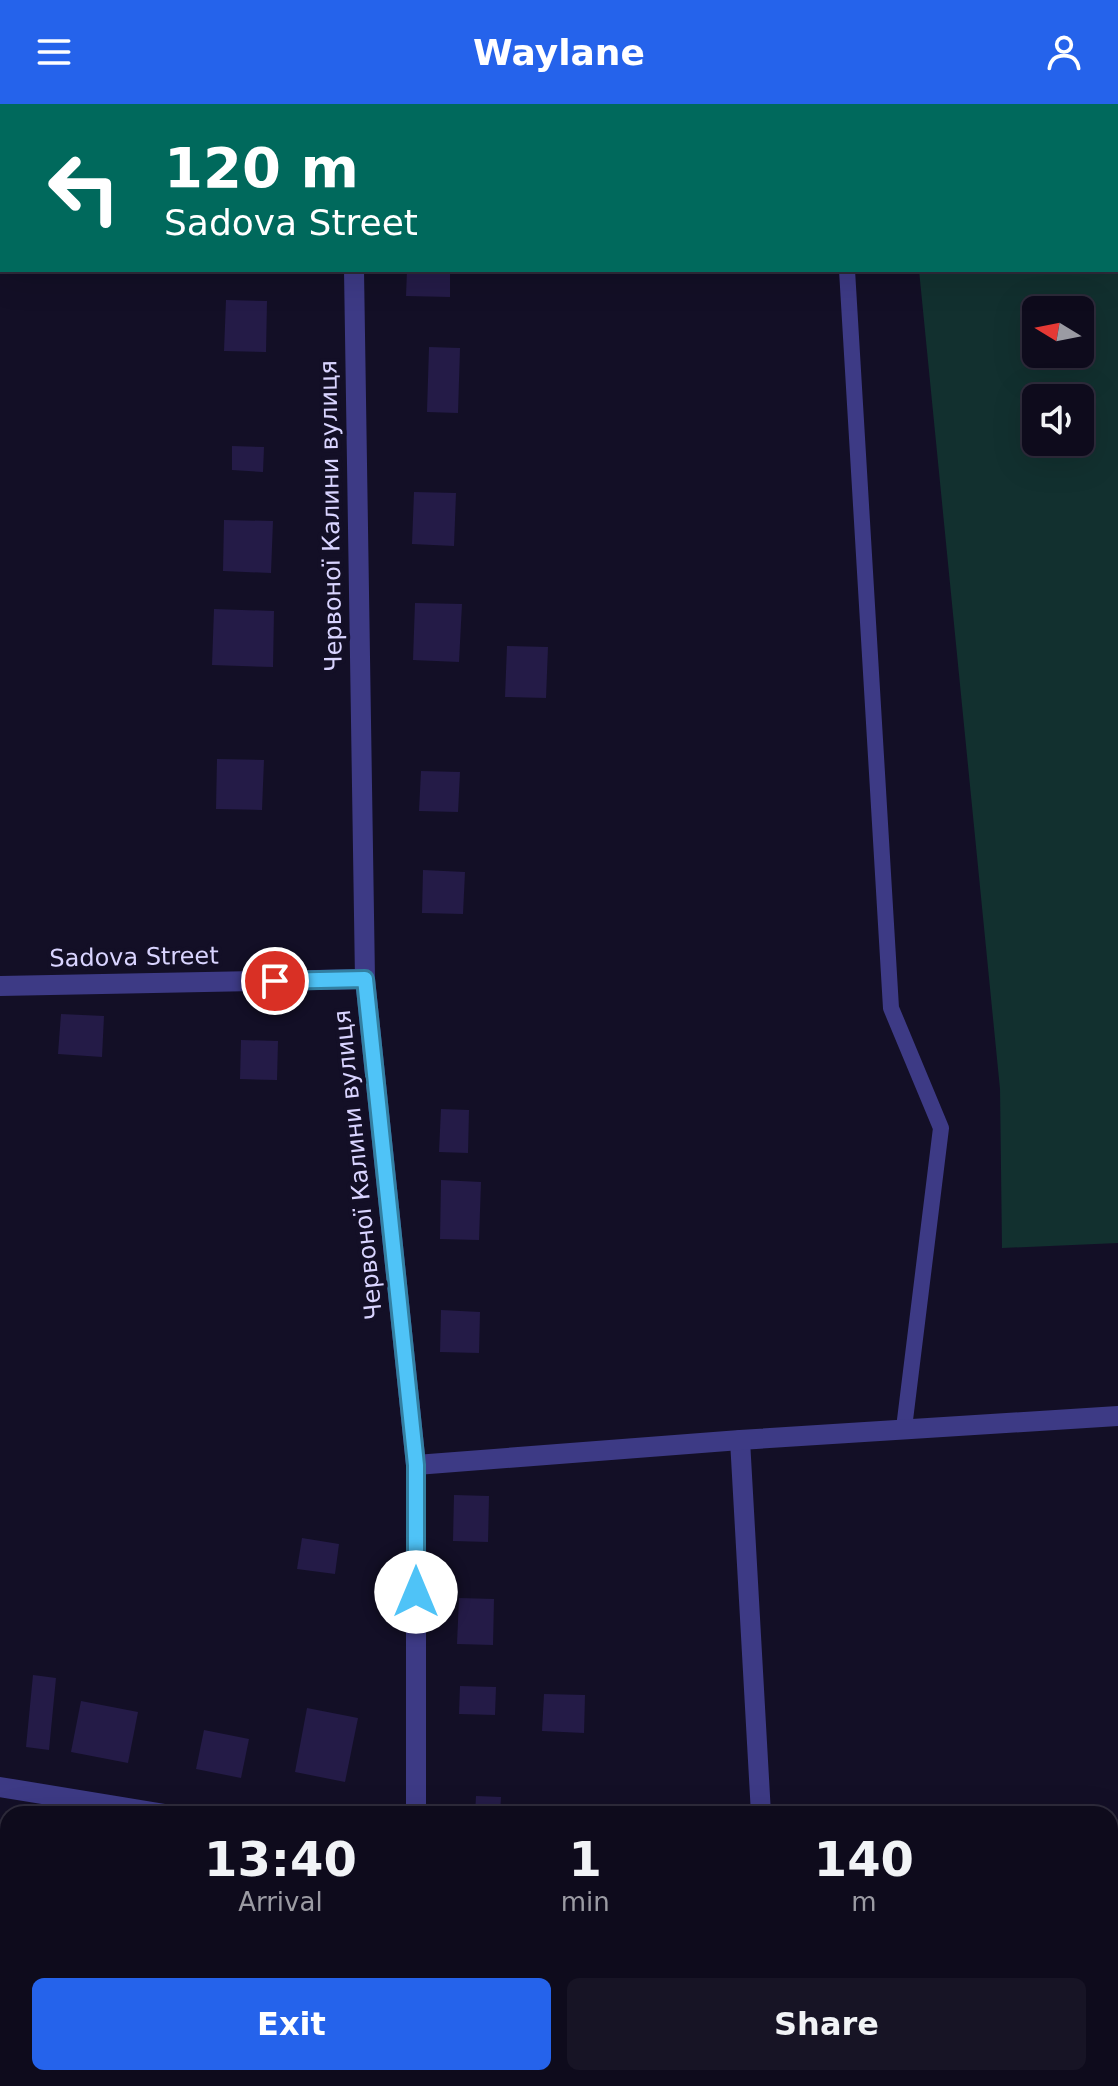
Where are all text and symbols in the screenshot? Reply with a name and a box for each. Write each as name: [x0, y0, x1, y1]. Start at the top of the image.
icon: menu: [32, 30, 76, 74]
icon: person: [1042, 30, 1086, 74]
text: Waylane: [473, 32, 645, 73]
text: 120 m: [164, 135, 359, 200]
icon: left: [32, 136, 136, 240]
text: Sadova Street: [164, 202, 418, 243]
north arrow: [1022, 296, 1094, 368]
map controls: [1022, 296, 1094, 456]
street label: Червоної Калини вулиця: [314, 360, 348, 672]
button: sound: [1022, 384, 1094, 456]
street label: Sadova Street: [49, 942, 219, 972]
pin: [241, 947, 309, 1015]
icon: arrive: [253, 959, 297, 1003]
street label: Червоної Калини вулиця: [328, 1009, 388, 1321]
position arrow: [374, 1550, 458, 1634]
text: 13:40: [204, 1831, 357, 1887]
text: 1: [569, 1831, 602, 1887]
text: 140: [814, 1831, 914, 1887]
text: Arrival: [238, 1887, 323, 1917]
text: min: [561, 1887, 610, 1917]
text: m: [851, 1887, 877, 1917]
button: Exit: [32, 1978, 551, 2070]
button: Share: [567, 1978, 1086, 2070]

